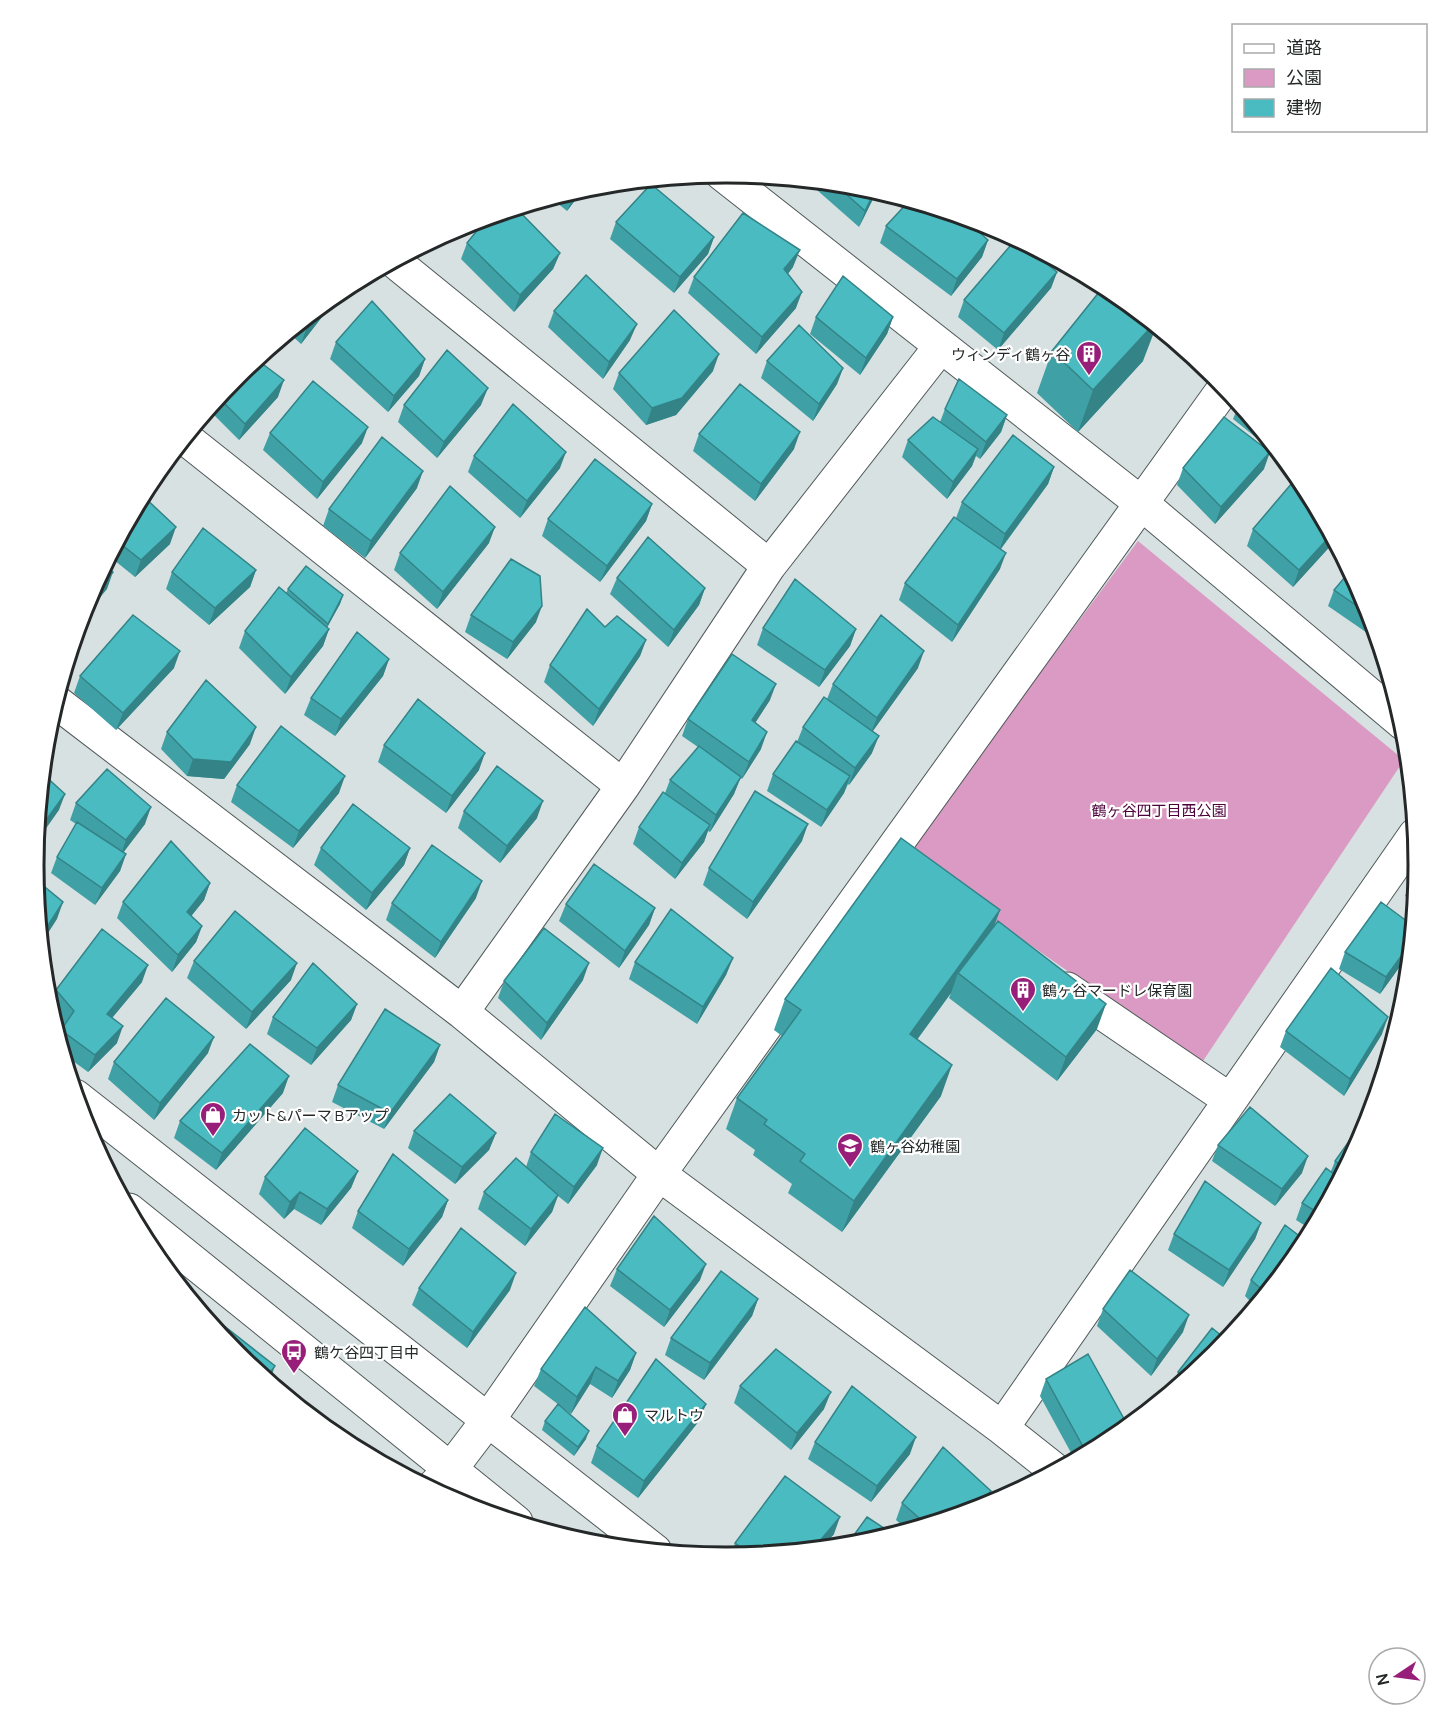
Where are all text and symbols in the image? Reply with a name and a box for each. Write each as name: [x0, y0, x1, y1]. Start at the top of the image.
legend: [1232, 24, 1427, 132]
text: 道路: [1286, 35, 1322, 59]
text: 公園: [1286, 65, 1322, 89]
text: 建物: [1286, 95, 1322, 119]
building icon: ウィンディ鶴ヶ谷: [1074, 339, 1104, 377]
place label: ウィンディ鶴ヶ谷: [951, 344, 1070, 365]
park label: 鶴ヶ谷四丁目西公園: [1091, 800, 1227, 821]
building icon: 鶴ヶ谷マードレ保育園: [1008, 975, 1038, 1013]
place label: 鶴ヶ谷マードレ保育園: [1042, 980, 1192, 1001]
shop icon: カット&パーマ Bアップ: [198, 1100, 228, 1138]
place label: カット&パーマ Bアップ: [232, 1105, 389, 1126]
school or university icon: 鶴ヶ谷幼稚園: [835, 1131, 865, 1169]
place label: 鶴ヶ谷幼稚園: [870, 1136, 960, 1157]
bus stop icon: 鶴ケ谷四丁目中: [279, 1337, 309, 1375]
place label: 鶴ケ谷四丁目中: [314, 1342, 419, 1363]
shop icon: マルトウ: [610, 1400, 640, 1438]
place label: マルトウ: [644, 1405, 704, 1426]
north arrow: [1367, 1646, 1427, 1706]
text: N: [1370, 1671, 1394, 1687]

